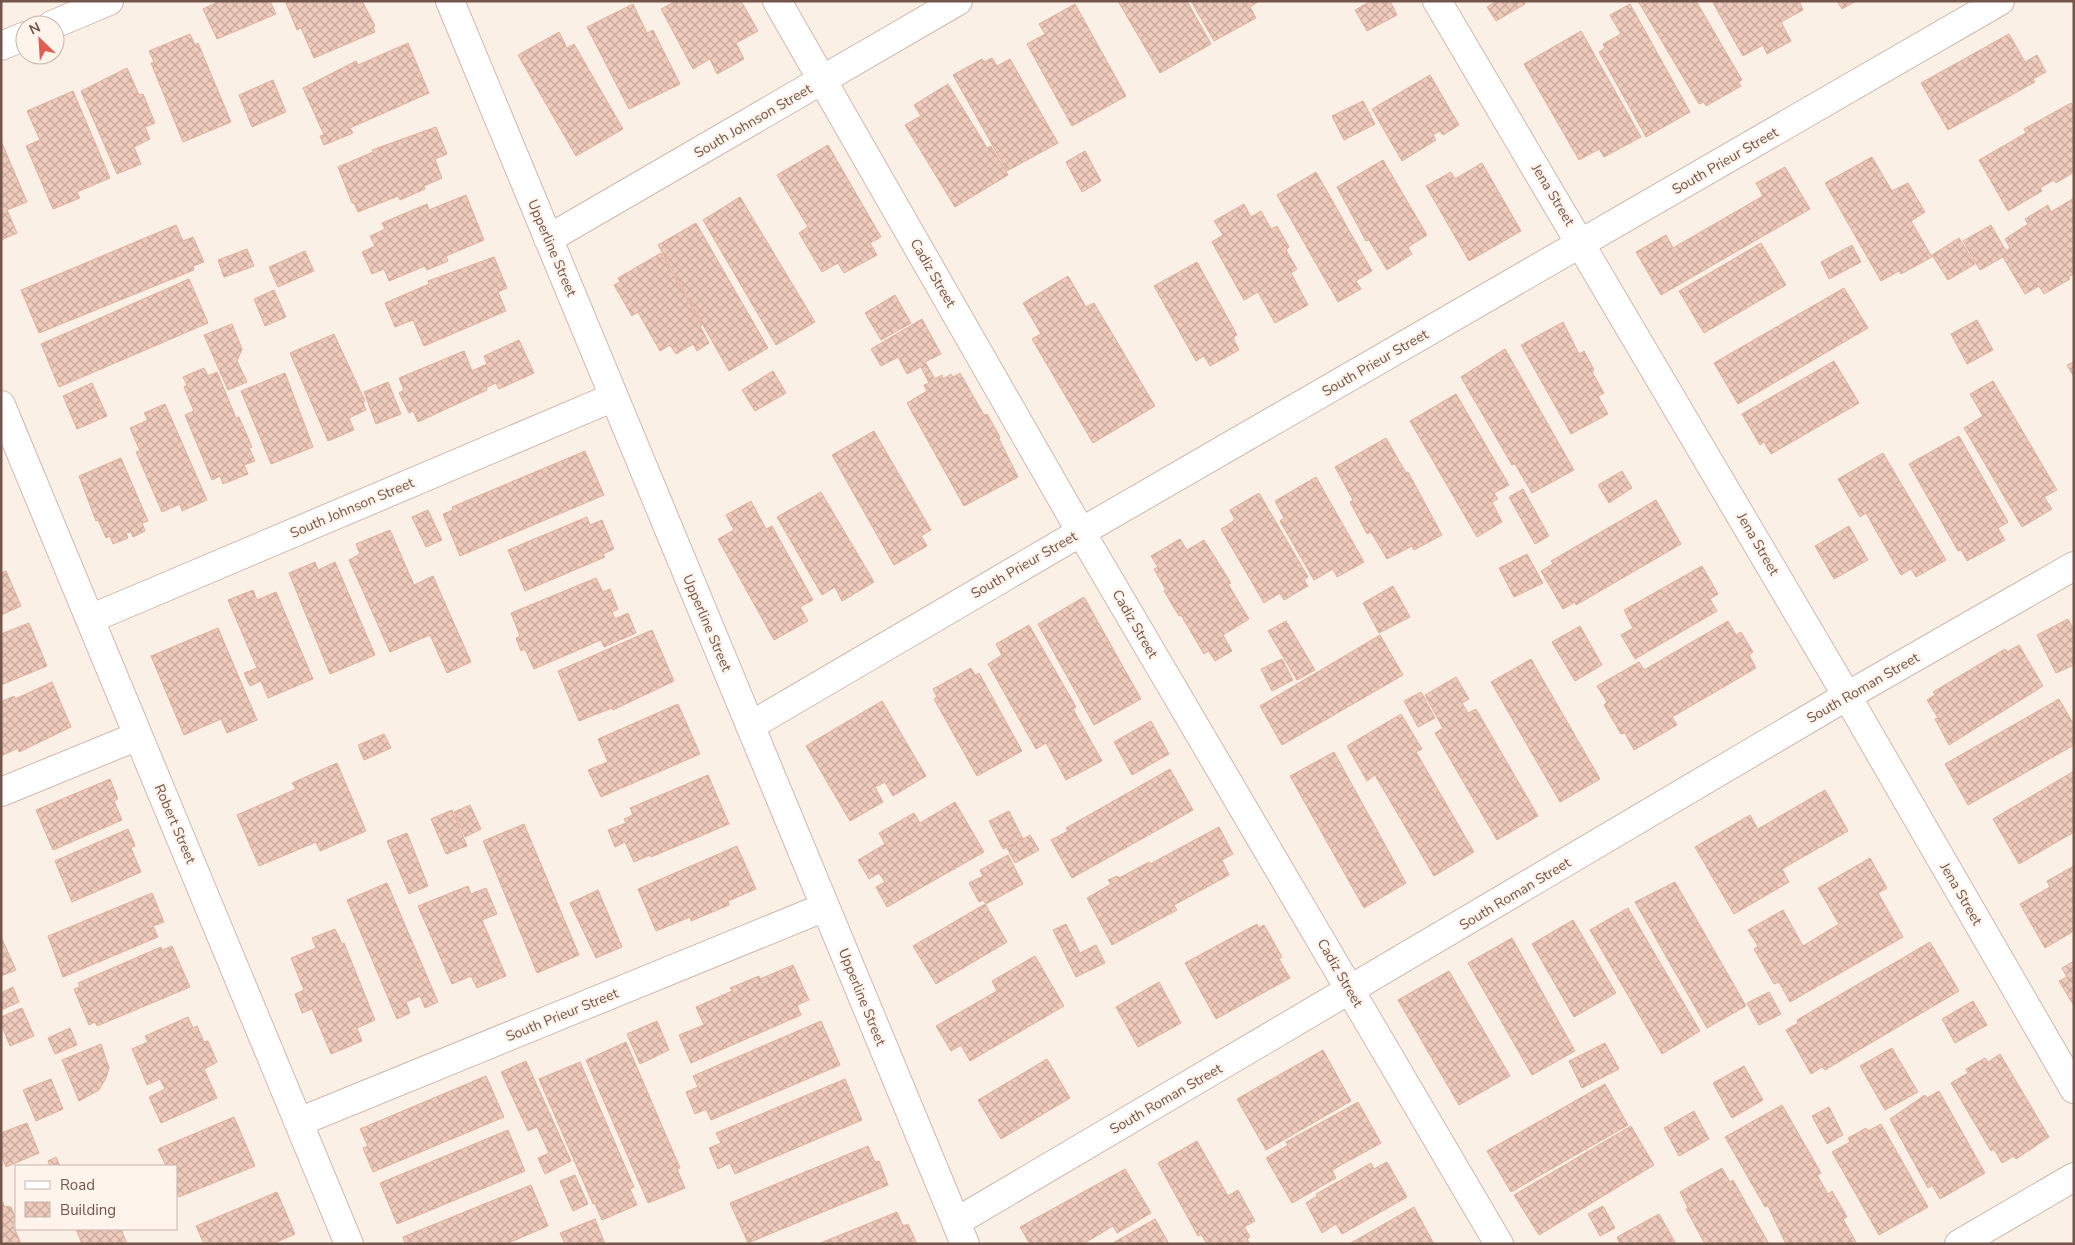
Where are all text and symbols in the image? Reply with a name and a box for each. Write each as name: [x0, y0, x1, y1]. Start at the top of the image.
north arrow: [15, 15, 65, 65]
text: N: [26, 18, 43, 39]
street label: South Johnson Street: [691, 79, 816, 163]
street label: South Prieur Street: [1668, 123, 1782, 199]
street label: Jena Street: [1527, 160, 1579, 230]
street label: Upperline Street: [523, 197, 581, 299]
street label: Cadiz Street: [906, 235, 960, 311]
street label: South Prieur Street: [1318, 325, 1432, 401]
street label: South Johnson Street: [287, 473, 417, 543]
street label: Jena Street: [1732, 508, 1784, 579]
street label: South Prieur Street: [967, 527, 1081, 603]
street label: Upperline Street: [678, 572, 736, 674]
street label: Cadiz Street: [1108, 586, 1162, 662]
street label: South Roman Street: [1803, 648, 1923, 728]
street label: Robert Street: [150, 781, 200, 867]
street label: South Roman Street: [1456, 853, 1574, 935]
street label: Jena Street: [1935, 858, 1987, 929]
street label: Cadiz Street: [1313, 935, 1367, 1011]
street label: Upperline Street: [834, 945, 890, 1049]
street label: South Prieur Street: [503, 984, 621, 1046]
street label: South Roman Street: [1106, 1059, 1226, 1139]
legend: [15, 1165, 178, 1230]
text: Road: [60, 1175, 95, 1195]
text: Building: [60, 1200, 116, 1220]

